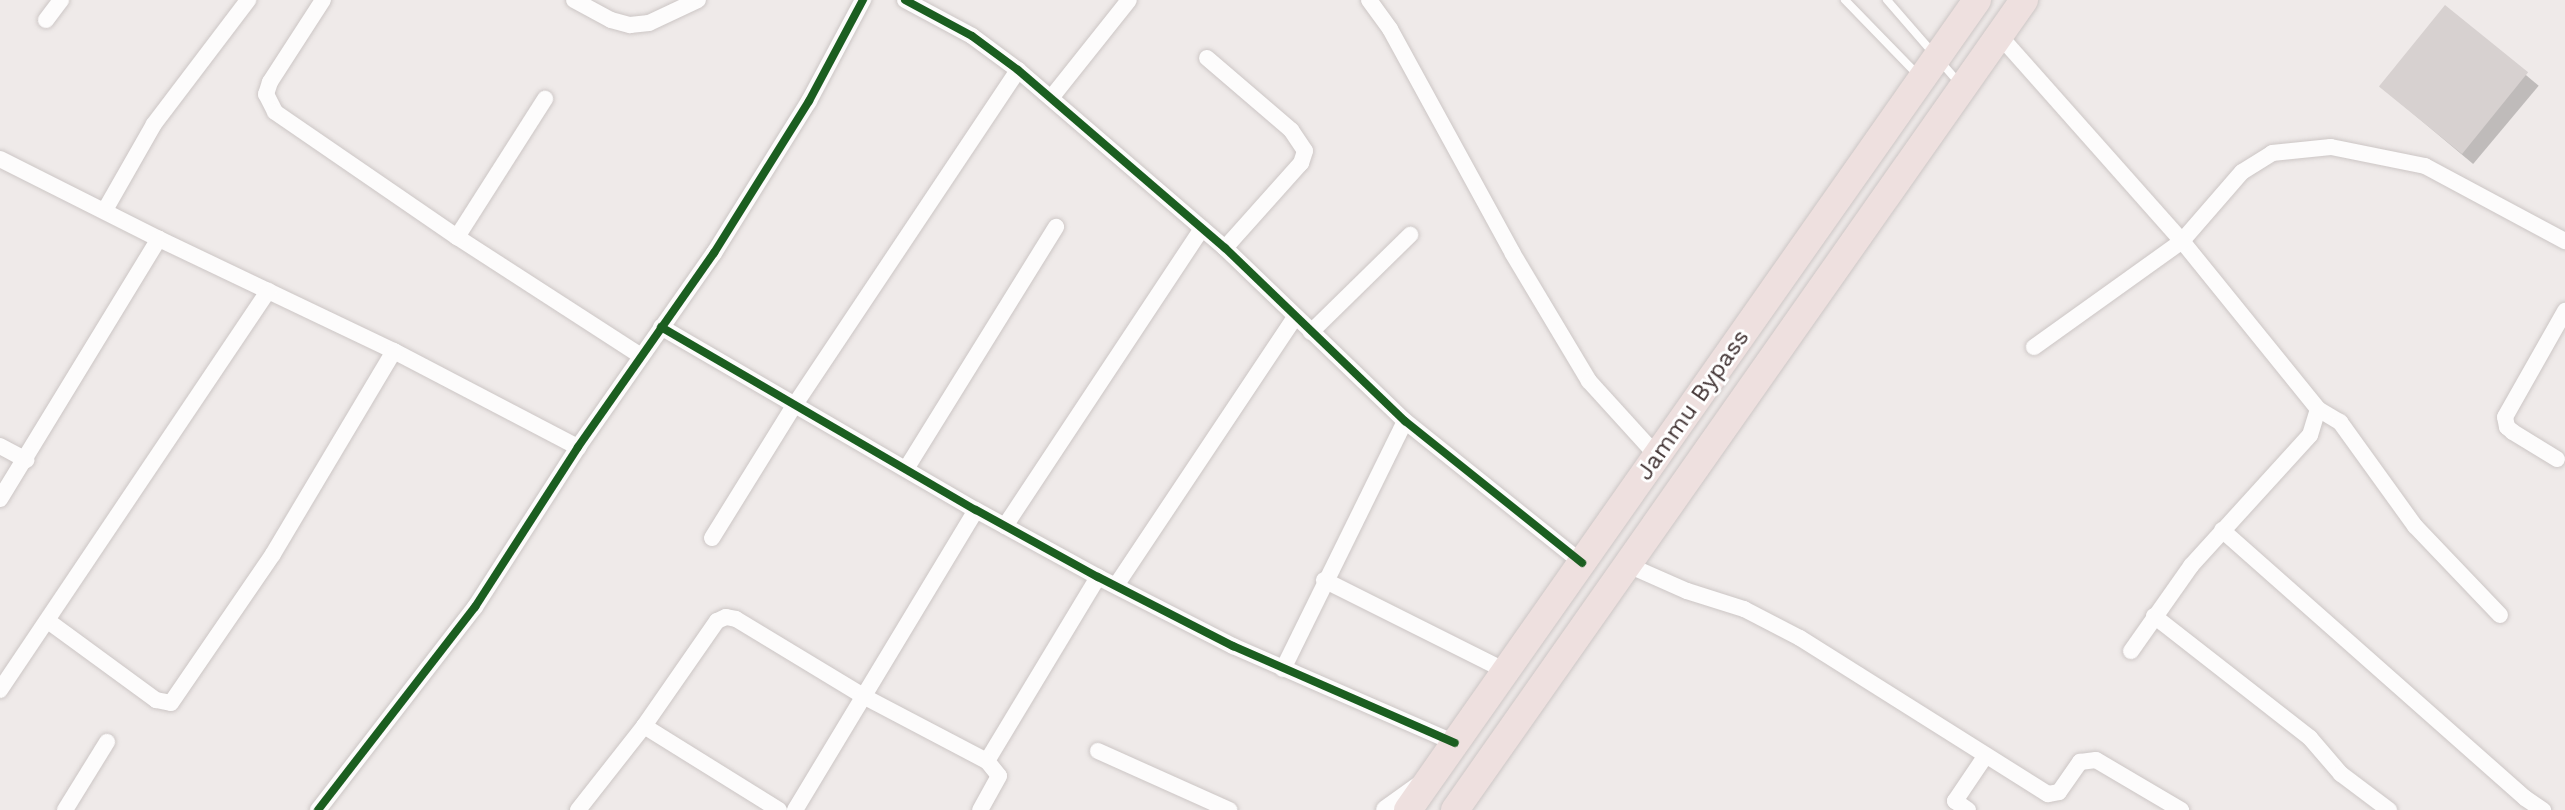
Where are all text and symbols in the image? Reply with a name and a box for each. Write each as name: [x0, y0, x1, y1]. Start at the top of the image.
street label: Jammu Bypass: [1630, 324, 1756, 486]

